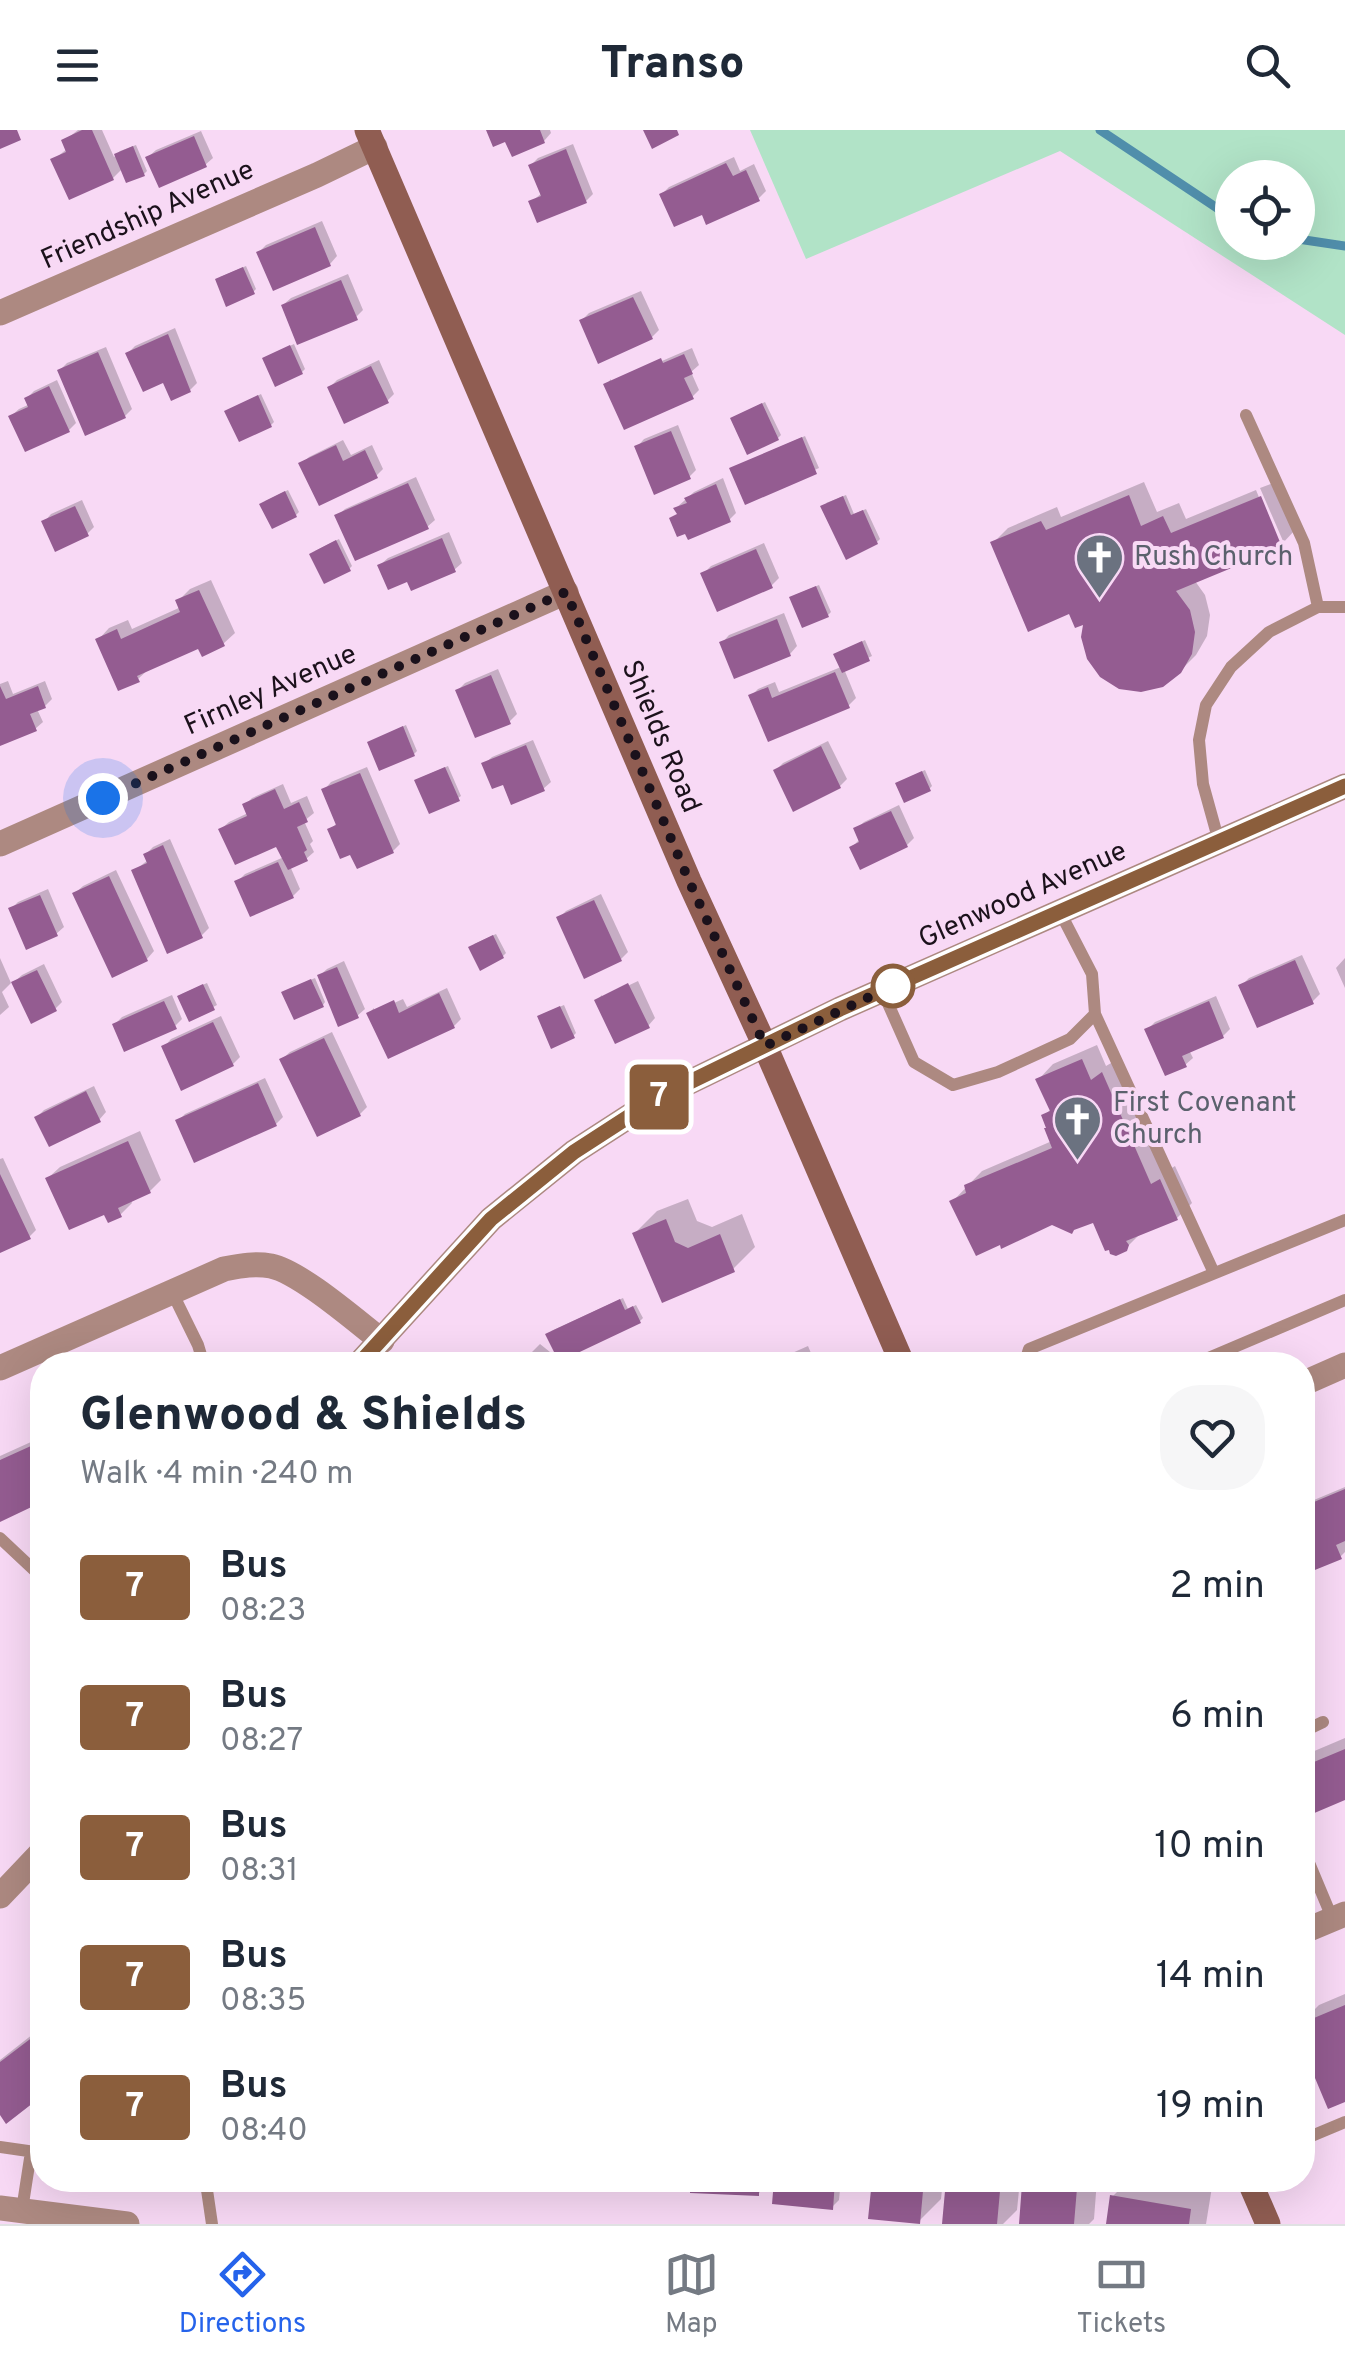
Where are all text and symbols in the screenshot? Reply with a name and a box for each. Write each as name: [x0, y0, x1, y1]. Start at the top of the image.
text: Transo: [600, 37, 745, 94]
icon: menu: [50, 38, 105, 93]
icon: search: [1240, 38, 1295, 93]
street label: Friendship Avenue: [36, 153, 260, 279]
map controls: [1215, 160, 1315, 260]
button: locate: [1215, 160, 1315, 260]
church icon: Rush Church: [1073, 532, 1125, 600]
place label: Rush Church: [1134, 540, 1293, 576]
street label: Firnley Avenue: [179, 637, 363, 745]
street label: Shields Road: [612, 655, 708, 819]
your location: [78, 773, 128, 823]
street label: Glenwood Avenue: [913, 834, 1133, 958]
unlabelled marker: [872, 965, 914, 1007]
line badge: 7: [626, 1064, 692, 1130]
text: 7: [650, 1075, 668, 1119]
place label: First Covenant Church: [1113, 1086, 1297, 1154]
church icon: First Covenant Church: [1052, 1094, 1104, 1162]
button: heart: [1160, 1385, 1265, 1490]
text: Glenwood & Shields: [80, 1387, 527, 1447]
text: Walk · 4 min · 240 m: [80, 1455, 353, 1495]
text: Bus: [220, 1543, 287, 1592]
text: 2 min: [1170, 1563, 1265, 1612]
text: 7: [126, 1565, 144, 1609]
text: 08:23: [220, 1592, 306, 1632]
text: Bus: [220, 1673, 287, 1722]
text: 6 min: [1170, 1693, 1265, 1742]
text: 7: [126, 1695, 144, 1739]
text: 08:27: [220, 1722, 303, 1762]
text: Bus: [220, 1803, 287, 1852]
text: 10 min: [1154, 1823, 1265, 1872]
text: 7: [126, 1825, 144, 1869]
text: 08:31: [220, 1852, 298, 1892]
text: Bus: [220, 1933, 287, 1982]
text: 14 min: [1156, 1953, 1265, 2002]
text: 7: [126, 1955, 144, 1999]
text: 08:35: [220, 1982, 306, 2022]
text: Bus: [220, 2063, 287, 2112]
text: 19 min: [1156, 2083, 1265, 2132]
text: 7: [126, 2085, 144, 2129]
text: 08:40: [220, 2112, 308, 2152]
tab: Directions: [179, 2247, 306, 2343]
tab: Map: [664, 2247, 719, 2343]
tab: Tickets: [1076, 2247, 1166, 2343]

